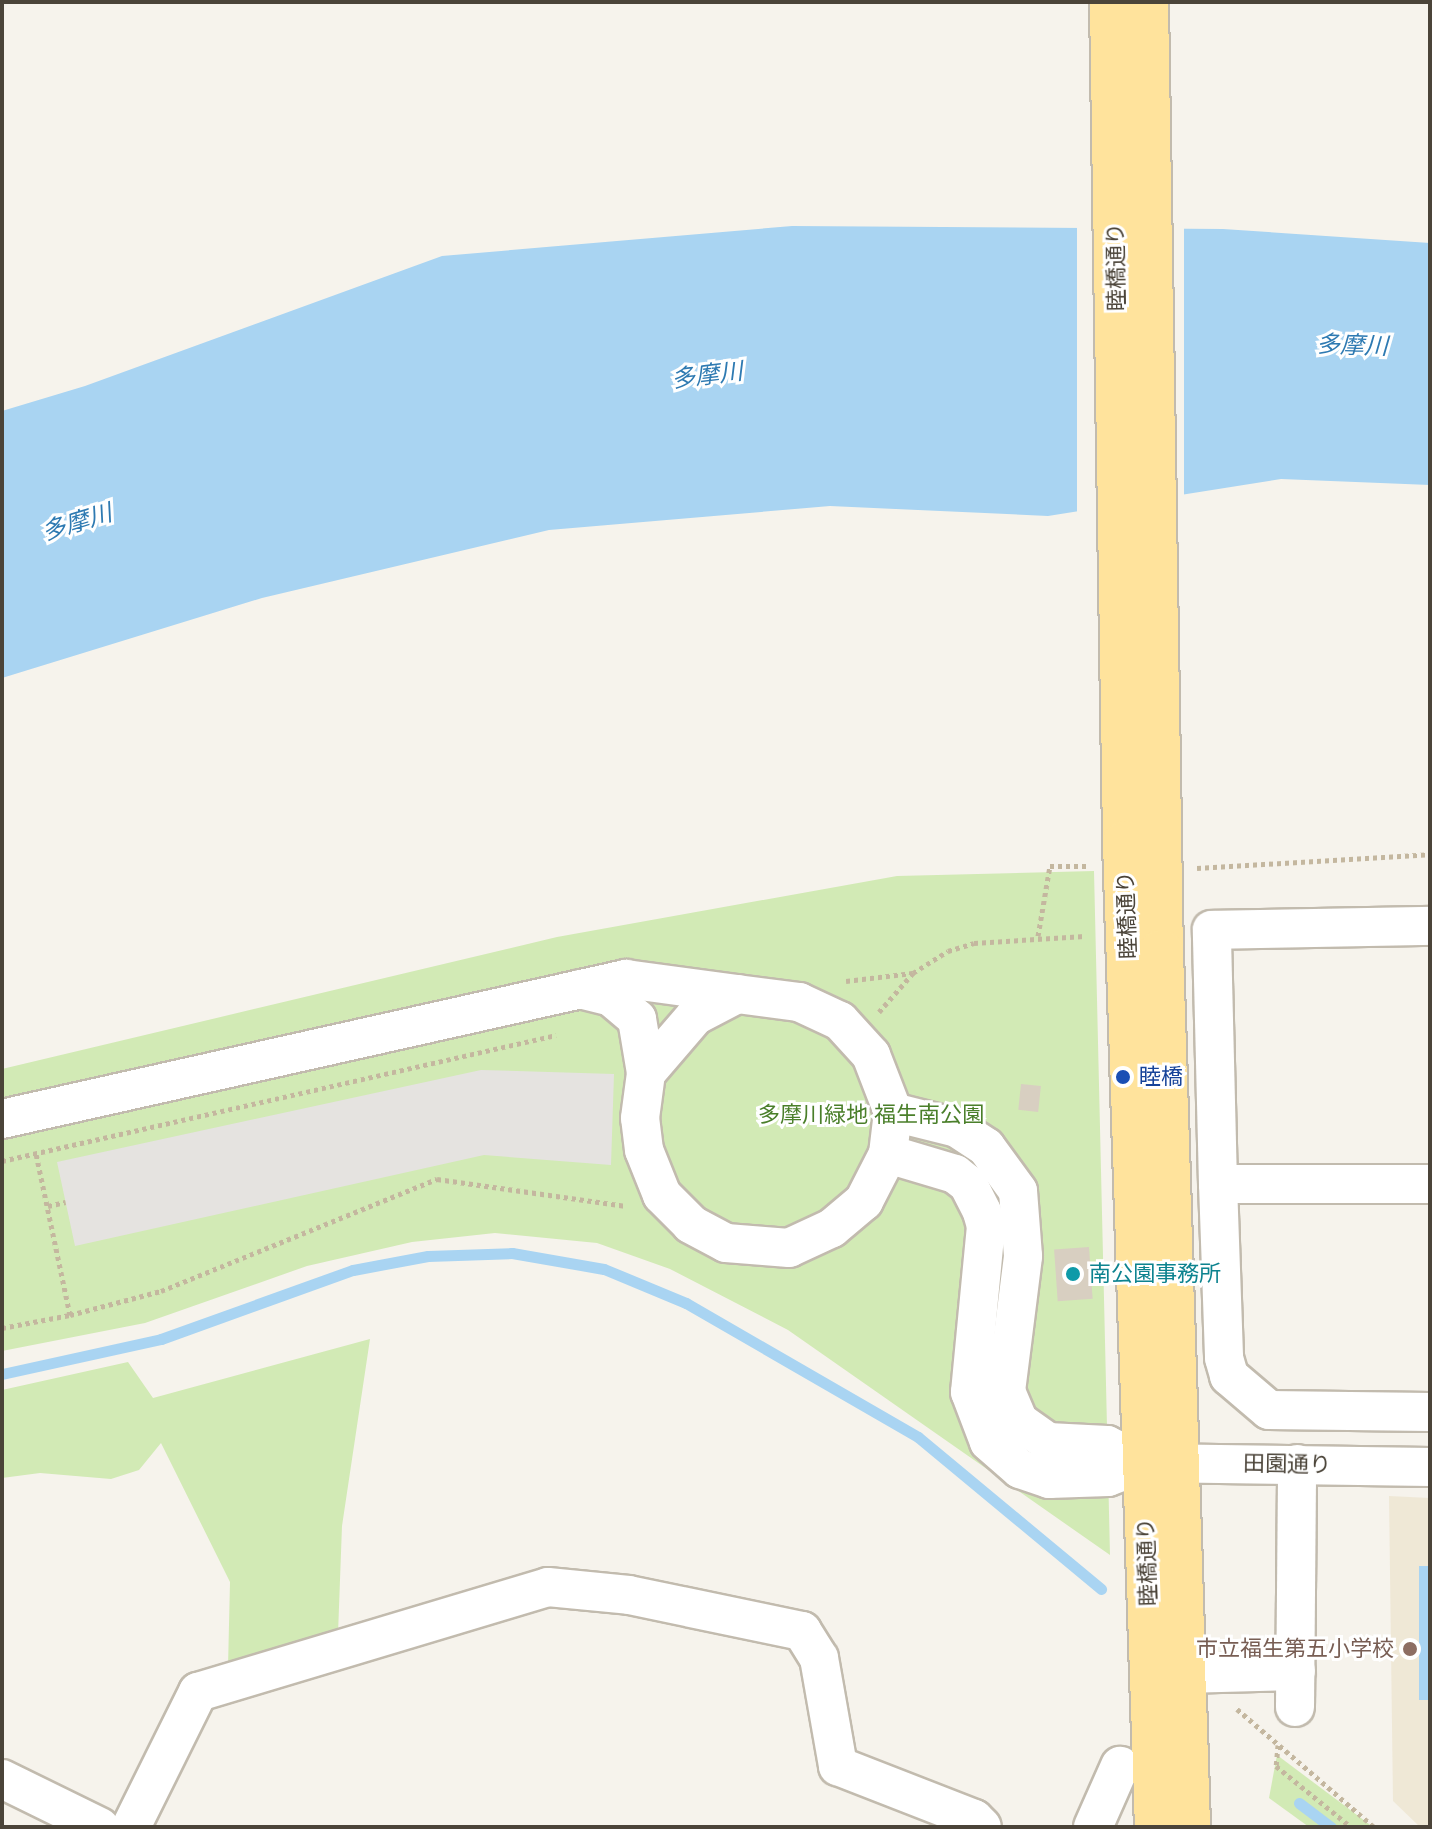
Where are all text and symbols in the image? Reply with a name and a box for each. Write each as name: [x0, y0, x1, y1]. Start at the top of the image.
street label: 睦橋通り: [1102, 223, 1130, 311]
water label: 多摩川: [1316, 330, 1388, 362]
water label: 多摩川: [670, 357, 744, 395]
water label: 多摩川: [38, 499, 116, 547]
street label: 睦橋通り: [1112, 871, 1142, 959]
place label: 睦橋: [1139, 1064, 1183, 1090]
marker: 睦橋: [1114, 1068, 1132, 1086]
park label: 多摩川緑地 福生南公園: [758, 1102, 984, 1128]
place label: 南公園事務所: [1089, 1261, 1221, 1287]
marker: 南公園事務所: [1064, 1265, 1082, 1283]
street label: 田園通り: [1243, 1450, 1331, 1478]
street label: 睦橋通り: [1132, 1518, 1162, 1606]
place label: 市立福生第五小学校: [1196, 1636, 1394, 1662]
marker: 市立福生第五小学校: [1401, 1640, 1419, 1658]

